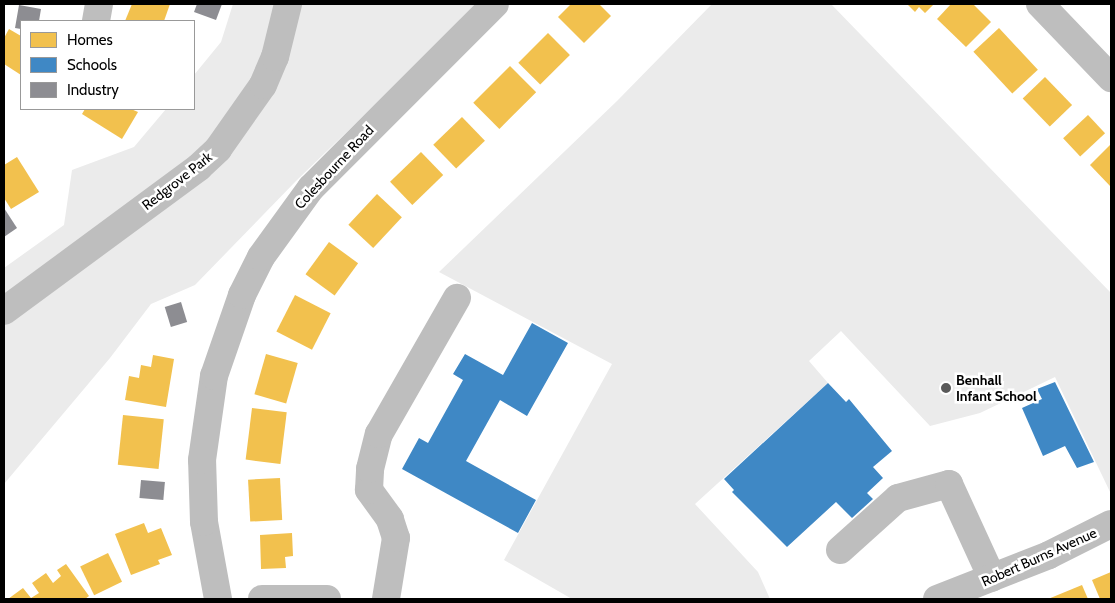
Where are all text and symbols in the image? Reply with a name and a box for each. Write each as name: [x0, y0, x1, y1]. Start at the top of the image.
legend: [20, 20, 195, 110]
text: Homes: [67, 31, 113, 49]
text: Schools: [67, 56, 117, 74]
text: Industry: [67, 81, 119, 99]
street label: Colesbourne Road: [291, 122, 377, 212]
street label: Redgrove Park: [139, 148, 215, 214]
place label: Benhall Infant School: [956, 372, 1037, 404]
marker: Benhall Infant School: [940, 382, 952, 394]
street label: Robert Burns Avenue: [979, 524, 1099, 590]

